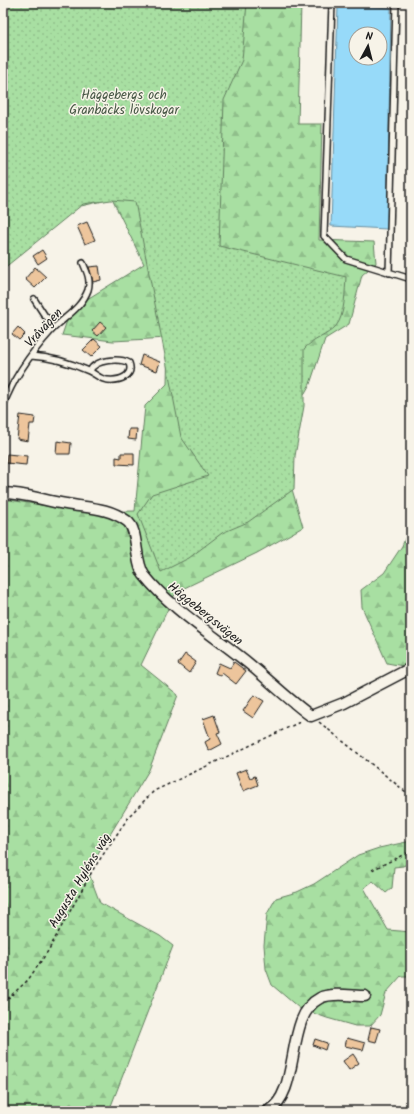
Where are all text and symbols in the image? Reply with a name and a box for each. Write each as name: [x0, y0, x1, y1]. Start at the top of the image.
north arrow: [348, 26, 388, 66]
text: N: [365, 28, 374, 46]
park label: Häggebergs och Granbäcks lövskogar: [69, 85, 179, 121]
street label: Vråvägen: [20, 303, 68, 353]
street label: Häggebergsvägen: [163, 577, 248, 651]
street label: Augusta Hyléns väg: [44, 829, 117, 932]

